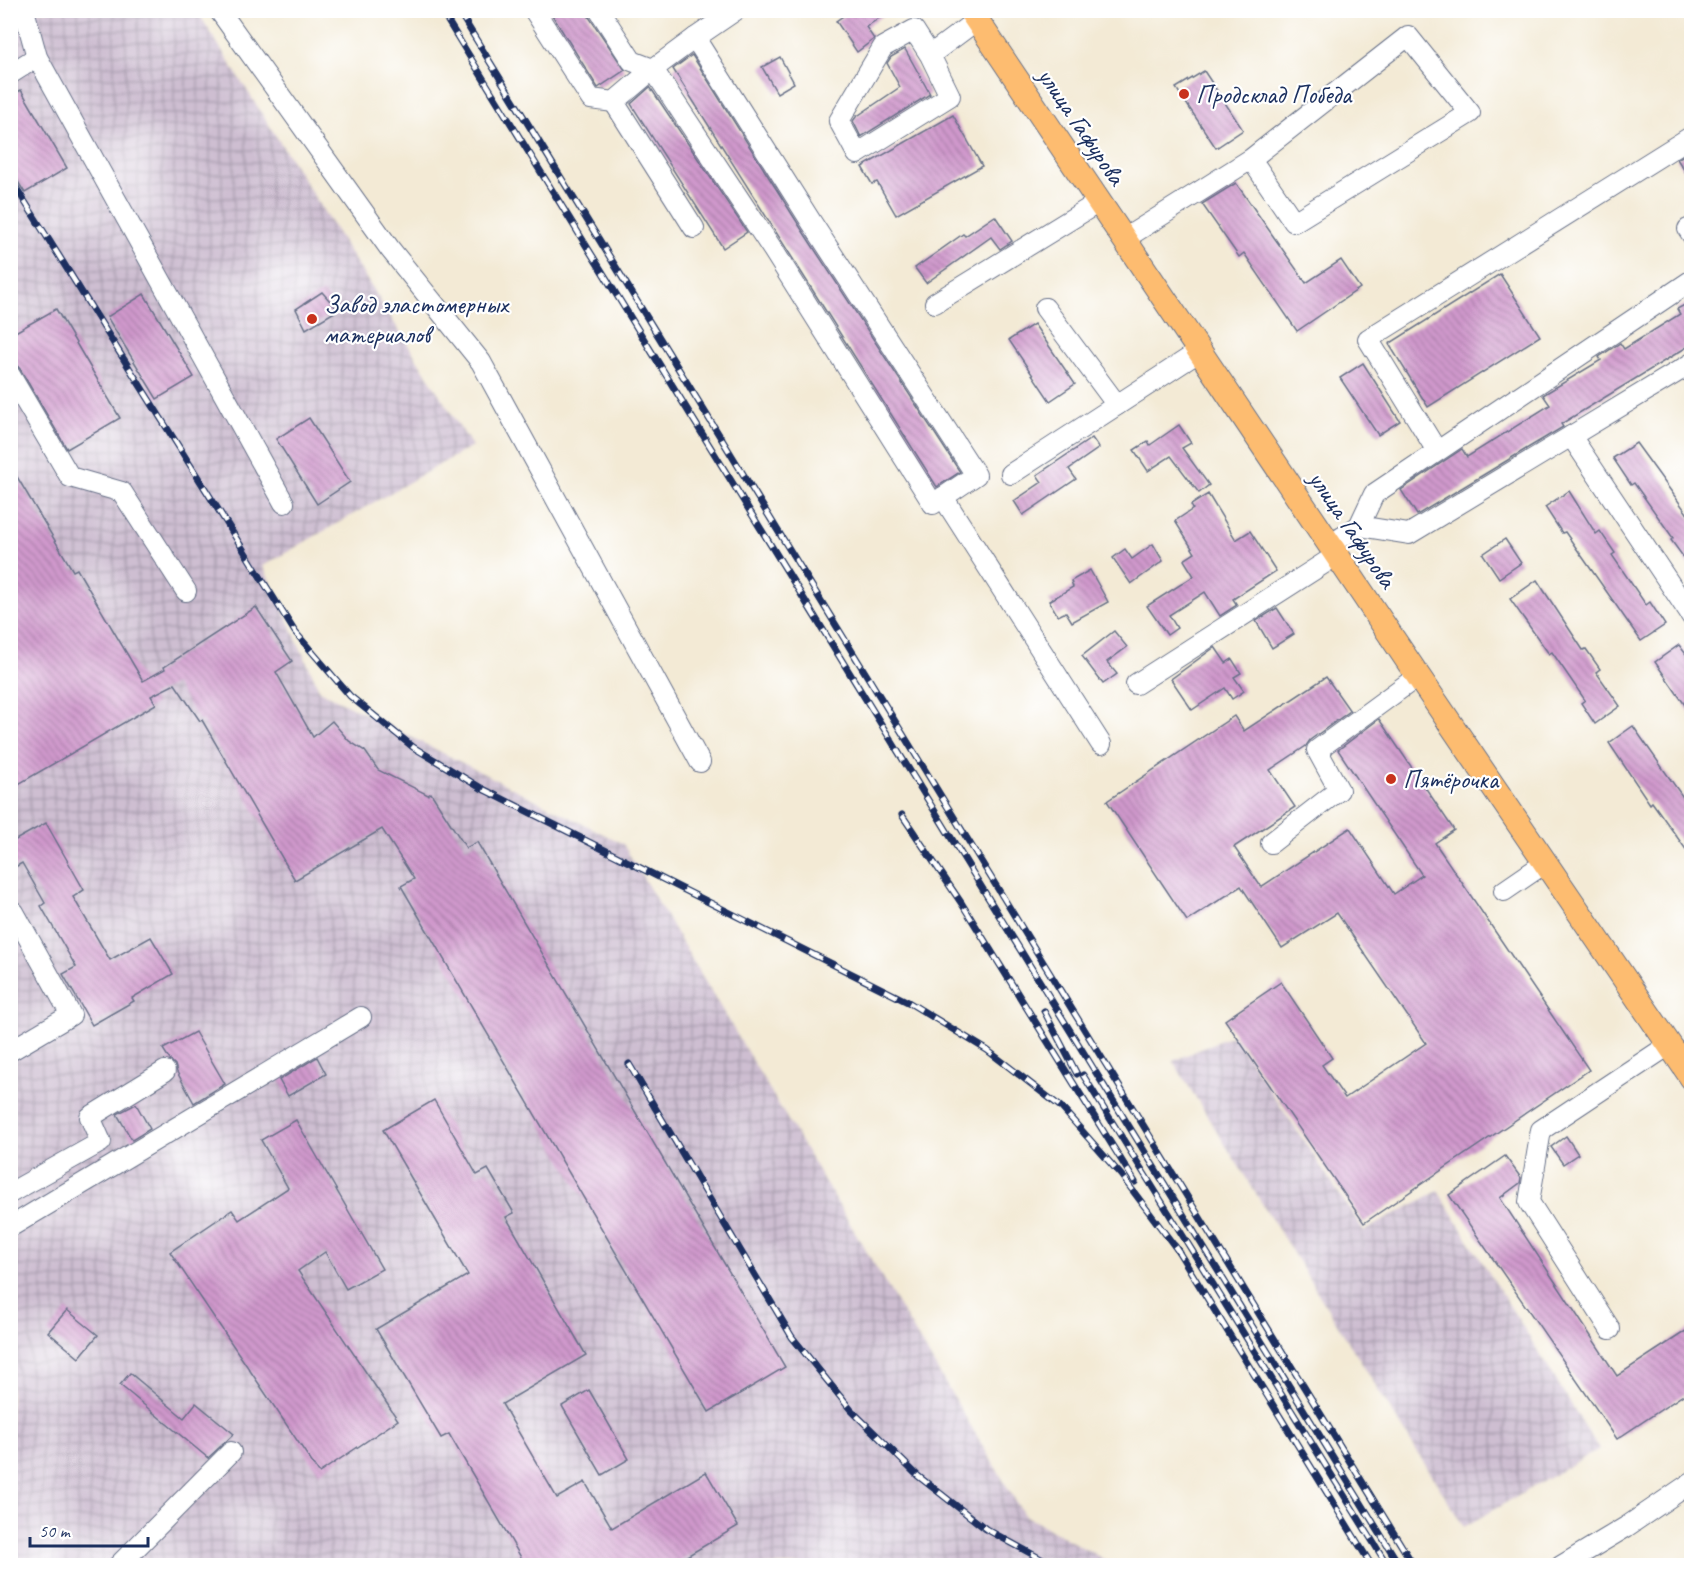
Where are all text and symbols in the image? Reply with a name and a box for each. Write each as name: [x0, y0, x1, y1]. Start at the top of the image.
street label: улица Гафурова: [1029, 59, 1134, 193]
place label: Продсклад Победа: [1196, 78, 1353, 111]
marker: Продсклад Победа: [1177, 87, 1191, 101]
place label: Завод эластомерных материалов: [324, 288, 510, 351]
marker: Завод эластомерных материалов: [305, 312, 319, 326]
street label: улица Гафурова: [1300, 462, 1405, 596]
place label: Пятёрочка: [1403, 763, 1500, 796]
marker: Пятёрочка: [1384, 772, 1398, 786]
scale bar: [30, 1510, 148, 1548]
text: 50 m: [39, 1520, 72, 1542]

